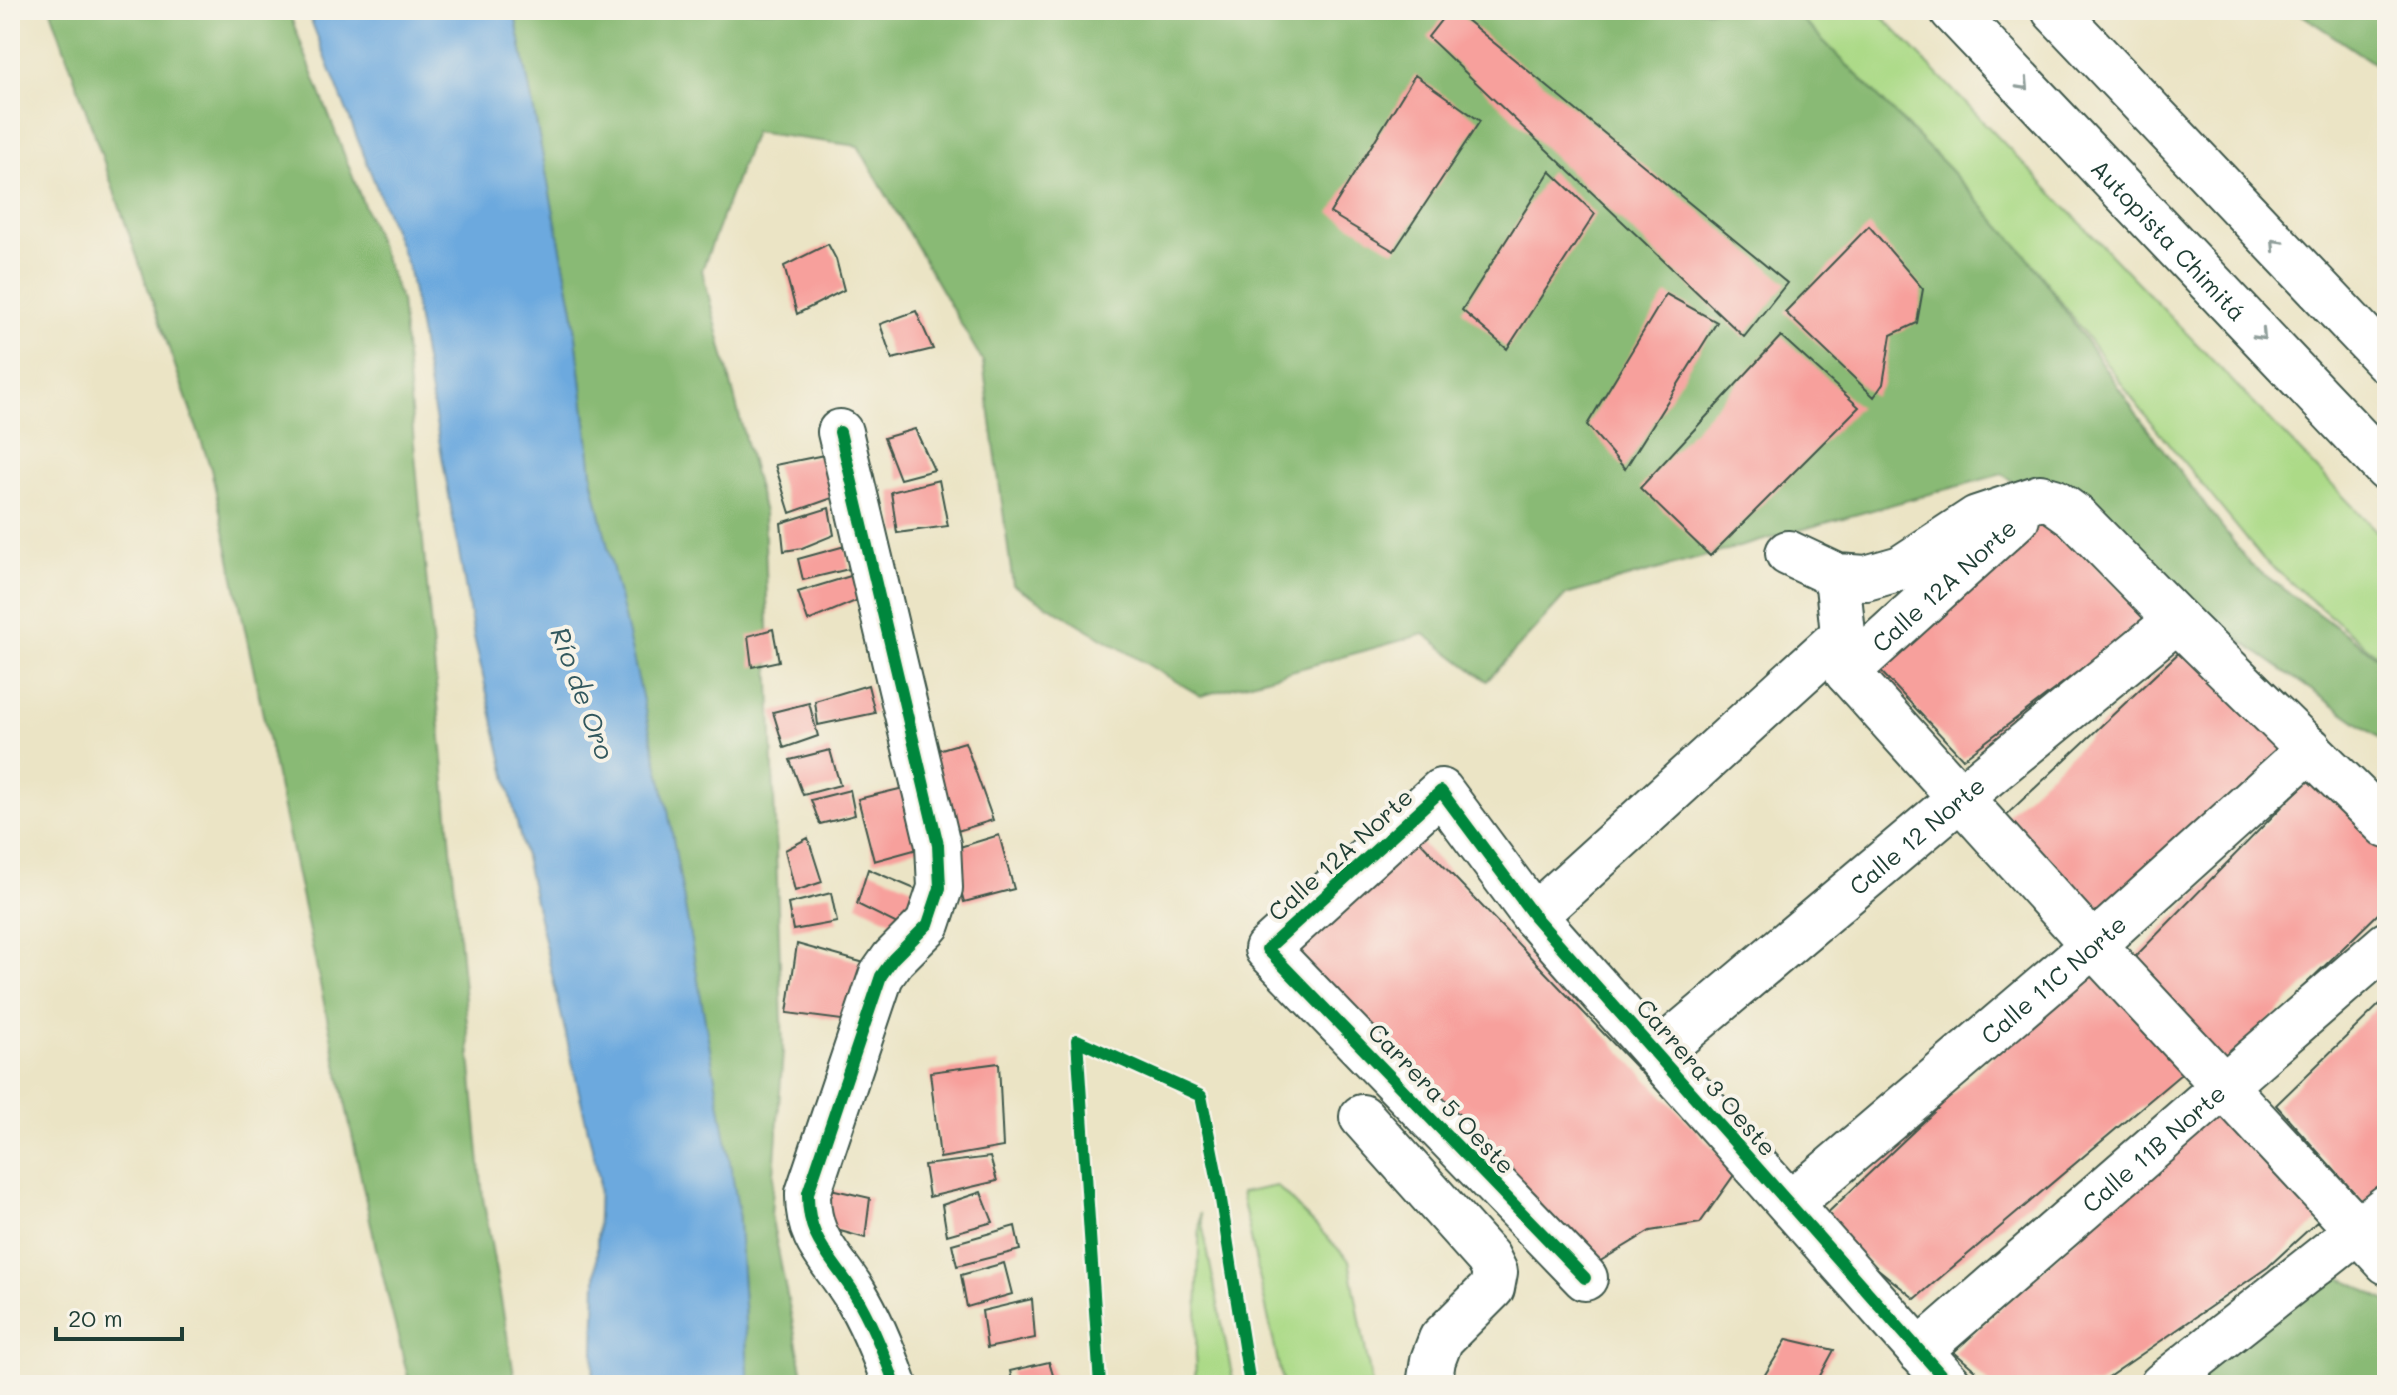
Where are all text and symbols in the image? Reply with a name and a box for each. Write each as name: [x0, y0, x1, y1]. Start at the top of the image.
one-way arrow: [2015, 75, 2029, 90]
street label: Autopista Chimitá: [2085, 152, 2253, 327]
one-way arrow: [2270, 239, 2285, 253]
one-way arrow: [2251, 326, 2266, 340]
street label: Calle 12A Norte: [1865, 511, 2022, 658]
water label: Río de Oro: [543, 622, 623, 764]
street label: Calle 12 Norte: [1842, 769, 1990, 901]
street label: Calle 12A Norte: [1261, 781, 1419, 927]
street label: Calle 11C Norte: [1974, 908, 2132, 1050]
street label: Carrera 3 Oeste: [1630, 992, 1784, 1162]
street label: Carrera 5 Oeste: [1362, 1016, 1522, 1180]
street label: Calle 11B Norte: [2075, 1077, 2231, 1218]
scale bar: [56, 1291, 182, 1341]
text: 20 m: [68, 1302, 123, 1333]

